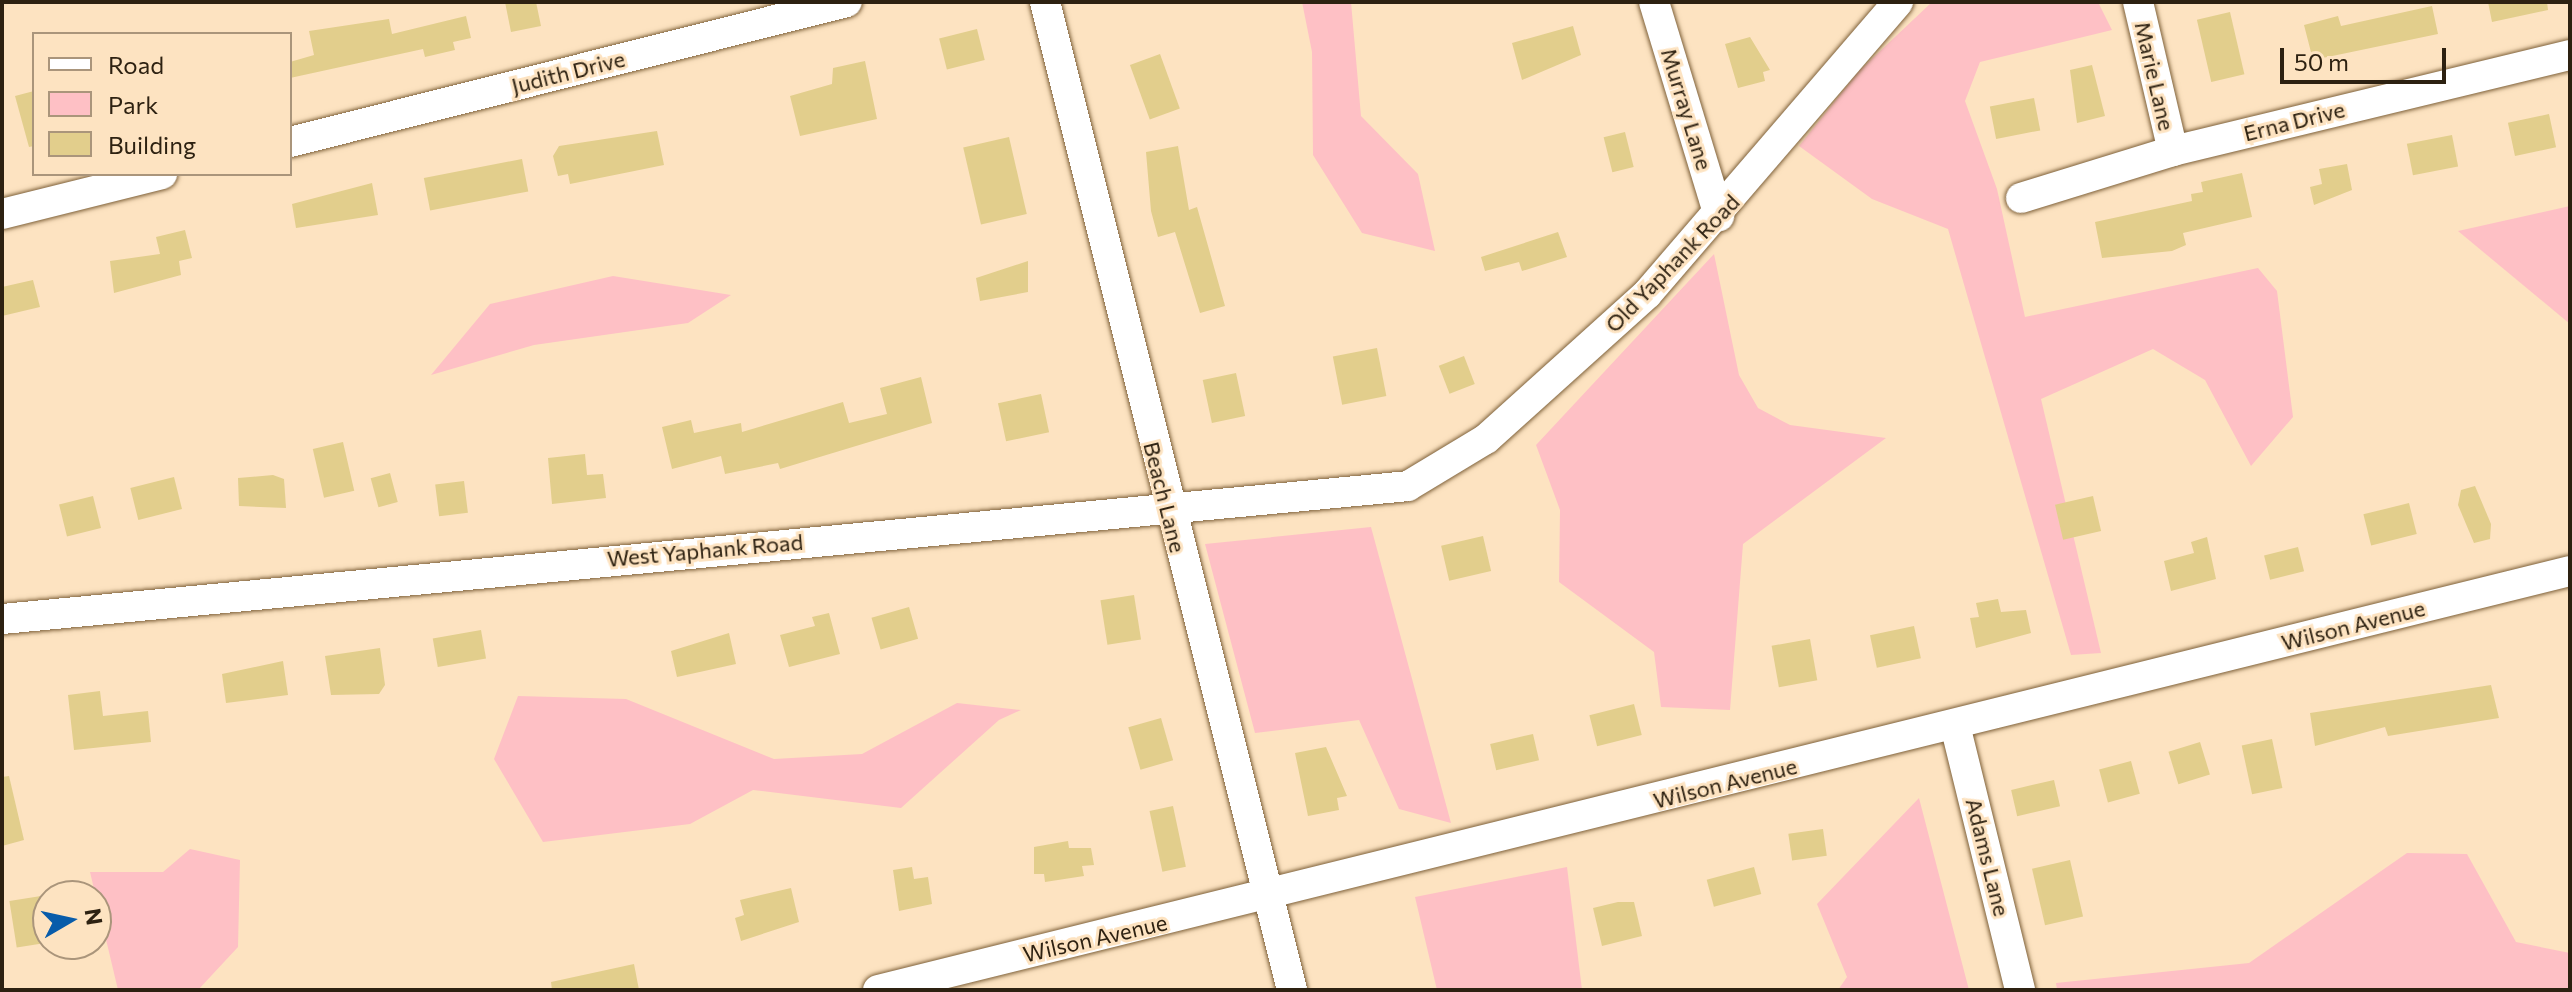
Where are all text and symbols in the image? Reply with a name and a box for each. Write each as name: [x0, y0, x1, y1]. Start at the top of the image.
street label: Marie Lane: [2130, 19, 2180, 133]
legend: [32, 32, 292, 176]
scale bar: [2284, 32, 2450, 82]
street label: Judith Drive: [509, 45, 627, 99]
street label: Murray Lane: [1656, 45, 1718, 173]
text: 50 m: [2294, 47, 2349, 76]
text: Road: [108, 50, 164, 79]
text: Park: [108, 90, 158, 119]
street label: Erna Drive: [2241, 96, 2347, 146]
text: Building: [108, 130, 196, 159]
street label: Old Yaphank Road: [1600, 189, 1744, 337]
street label: Beach Lane: [1138, 439, 1192, 555]
street label: West Yaphank Road: [606, 528, 804, 572]
street label: Wilson Avenue: [2278, 594, 2428, 656]
street label: Wilson Avenue: [1650, 752, 1800, 814]
street label: Adams Lane: [1961, 795, 2015, 919]
north arrow: [32, 880, 112, 960]
text: N: [80, 906, 109, 927]
street label: Wilson Avenue: [1020, 909, 1170, 967]

